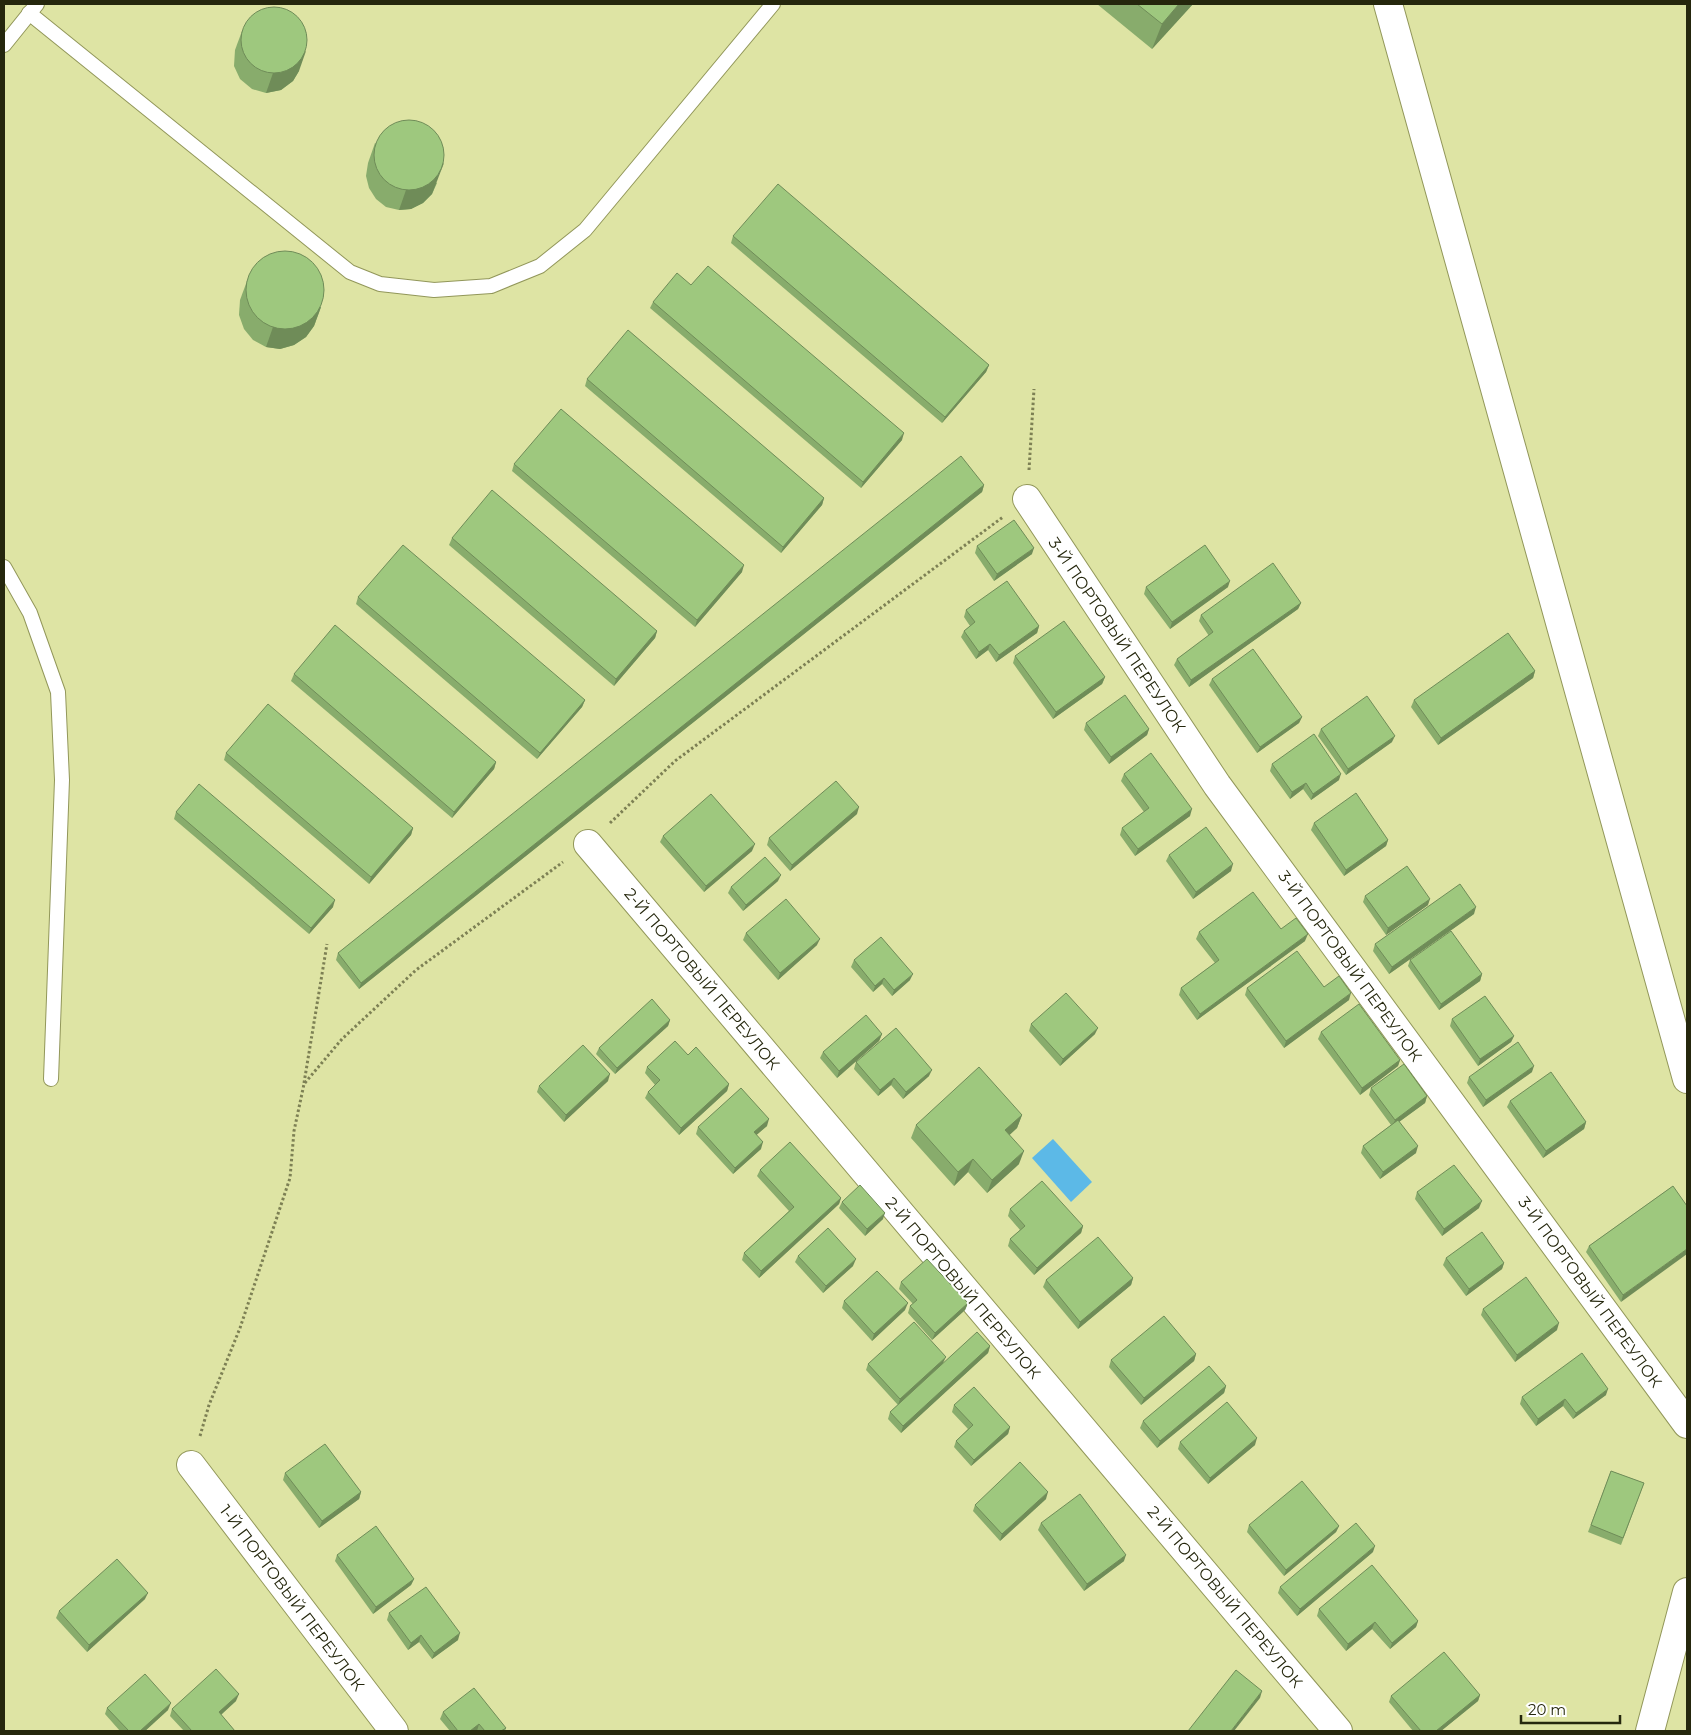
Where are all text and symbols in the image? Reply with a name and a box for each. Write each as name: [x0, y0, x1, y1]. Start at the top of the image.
street label: 3-Й ПОРТОВЫЙ ПЕРЕУЛОК: [1044, 534, 1190, 736]
street label: 3-Й ПОРТОВЫЙ ПЕРЕУЛОК: [1274, 867, 1426, 1065]
street label: 2-Й ПОРТОВЫЙ ПЕРЕУЛОК: [620, 884, 784, 1074]
street label: 2-Й ПОРТОВЫЙ ПЕРЕУЛОК: [881, 1193, 1045, 1383]
street label: 3-Й ПОРТОВЫЙ ПЕРЕУЛОК: [1514, 1193, 1666, 1391]
street label: 1-Й ПОРТОВЫЙ ПЕРЕУЛОК: [216, 1501, 368, 1695]
street label: 2-Й ПОРТОВЫЙ ПЕРЕУЛОК: [1143, 1502, 1307, 1692]
scale bar: [1521, 1692, 1620, 1724]
text: 20 m: [1528, 1700, 1566, 1719]

